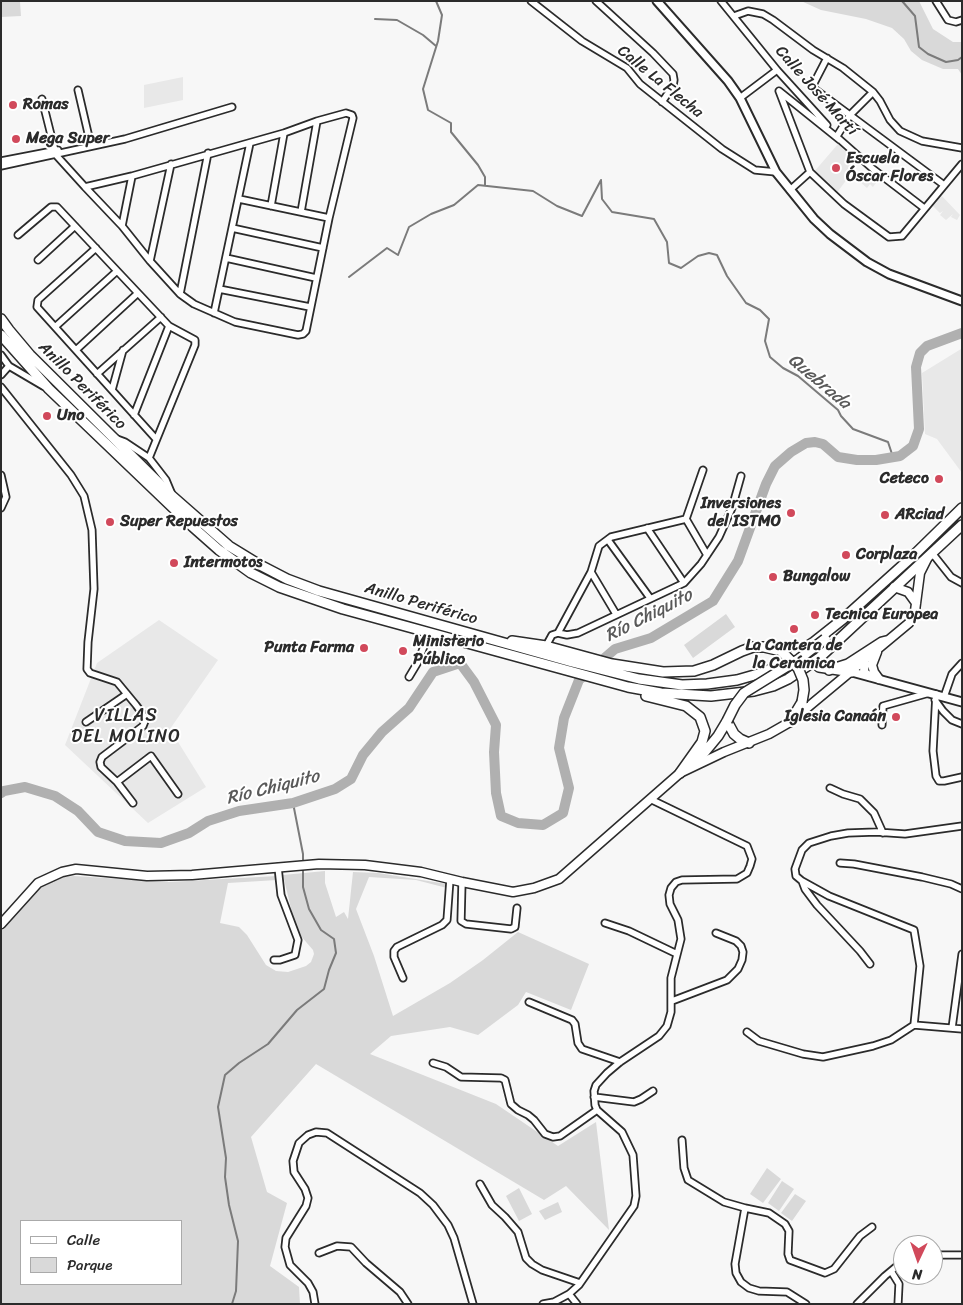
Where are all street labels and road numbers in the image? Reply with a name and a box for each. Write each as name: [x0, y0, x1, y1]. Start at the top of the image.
street label: Calle La Flecha: [613, 41, 707, 123]
street label: Calle José Martí: [771, 42, 861, 140]
street label: Anillo Periférico: [34, 338, 130, 434]
street label: Anillo Periférico: [363, 579, 479, 629]

